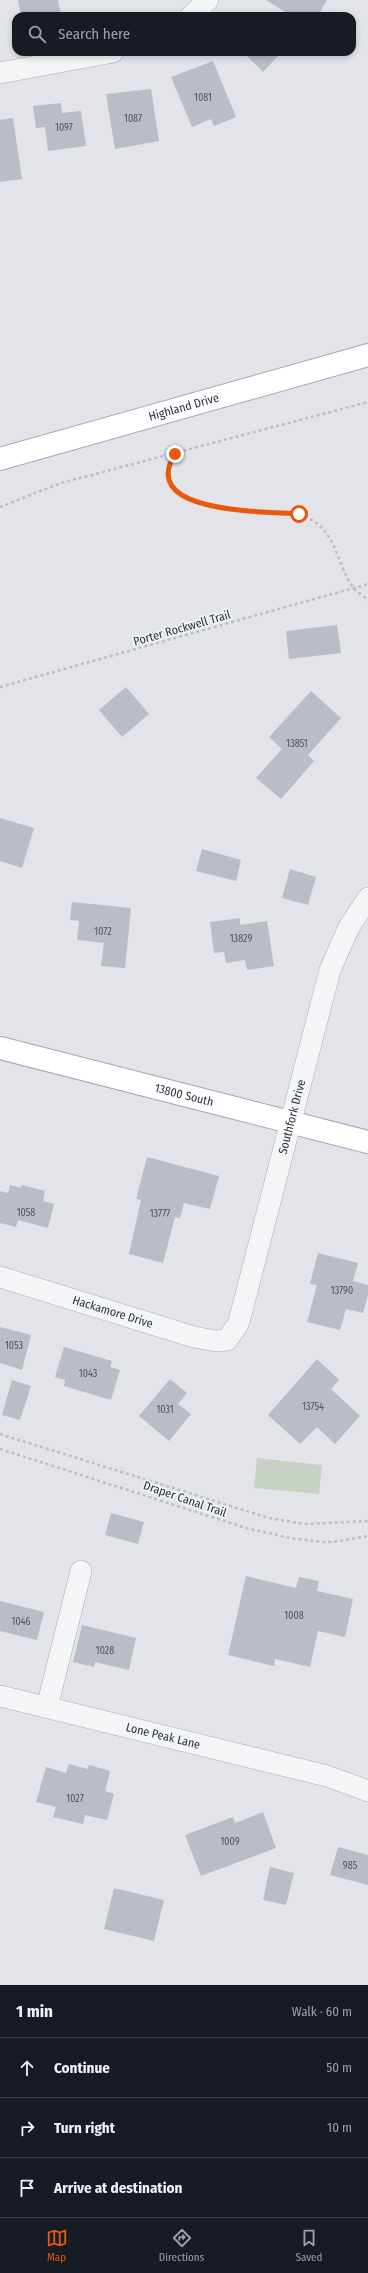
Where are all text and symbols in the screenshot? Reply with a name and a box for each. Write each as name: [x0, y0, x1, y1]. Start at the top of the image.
search box: [12, 12, 356, 56]
icon: search: [26, 23, 48, 45]
text: Search here: [58, 25, 130, 43]
house number: 1081: [194, 92, 212, 104]
house number: 1087: [124, 113, 142, 125]
house number: 1097: [55, 122, 73, 134]
street label: Highland Drive: [147, 390, 221, 424]
route end: [166, 445, 184, 463]
route start: [290, 505, 308, 523]
street label: Porter Rockwell Trail: [132, 607, 232, 649]
house number: 13851: [286, 738, 308, 750]
house number: 1072: [94, 926, 112, 938]
house number: 13829: [230, 933, 252, 945]
street label: Southfork Drive: [276, 1078, 308, 1156]
street label: 13800 South: [153, 1081, 215, 1109]
house number: 1058: [17, 1207, 35, 1219]
house number: 13777: [150, 1208, 170, 1220]
house number: 13790: [331, 1285, 353, 1297]
street label: Hackamore Drive: [71, 1293, 155, 1331]
house number: 1053: [5, 1340, 24, 1352]
house number: 1043: [79, 1368, 98, 1380]
house number: 13754: [302, 1401, 324, 1413]
house number: 1031: [156, 1404, 174, 1416]
street label: Draper Canal Trail: [142, 1478, 228, 1520]
house number: 1008: [284, 1610, 304, 1622]
house number: 1046: [12, 1616, 30, 1628]
house number: 1028: [96, 1645, 114, 1657]
street label: Lone Peak Lane: [125, 1720, 202, 1752]
house number: 1027: [66, 1793, 84, 1805]
house number: 1009: [220, 1836, 240, 1848]
house number: 985: [343, 1860, 358, 1872]
text: 1 min: [16, 2001, 53, 2022]
text: Walk · 60 m: [292, 2004, 352, 2019]
icon: ahead: [16, 2057, 38, 2079]
text: Continue: [54, 2059, 110, 2077]
text: 50 m: [326, 2060, 352, 2075]
icon: right: [16, 2117, 38, 2139]
text: Turn right: [54, 2119, 115, 2137]
text: 10 m: [327, 2120, 352, 2135]
icon: arrive: [16, 2177, 38, 2199]
text: Arrive at destination: [54, 2179, 182, 2197]
tab: Map: [46, 2227, 68, 2264]
tab: Directions: [159, 2227, 204, 2264]
tab: Saved: [296, 2227, 322, 2264]

